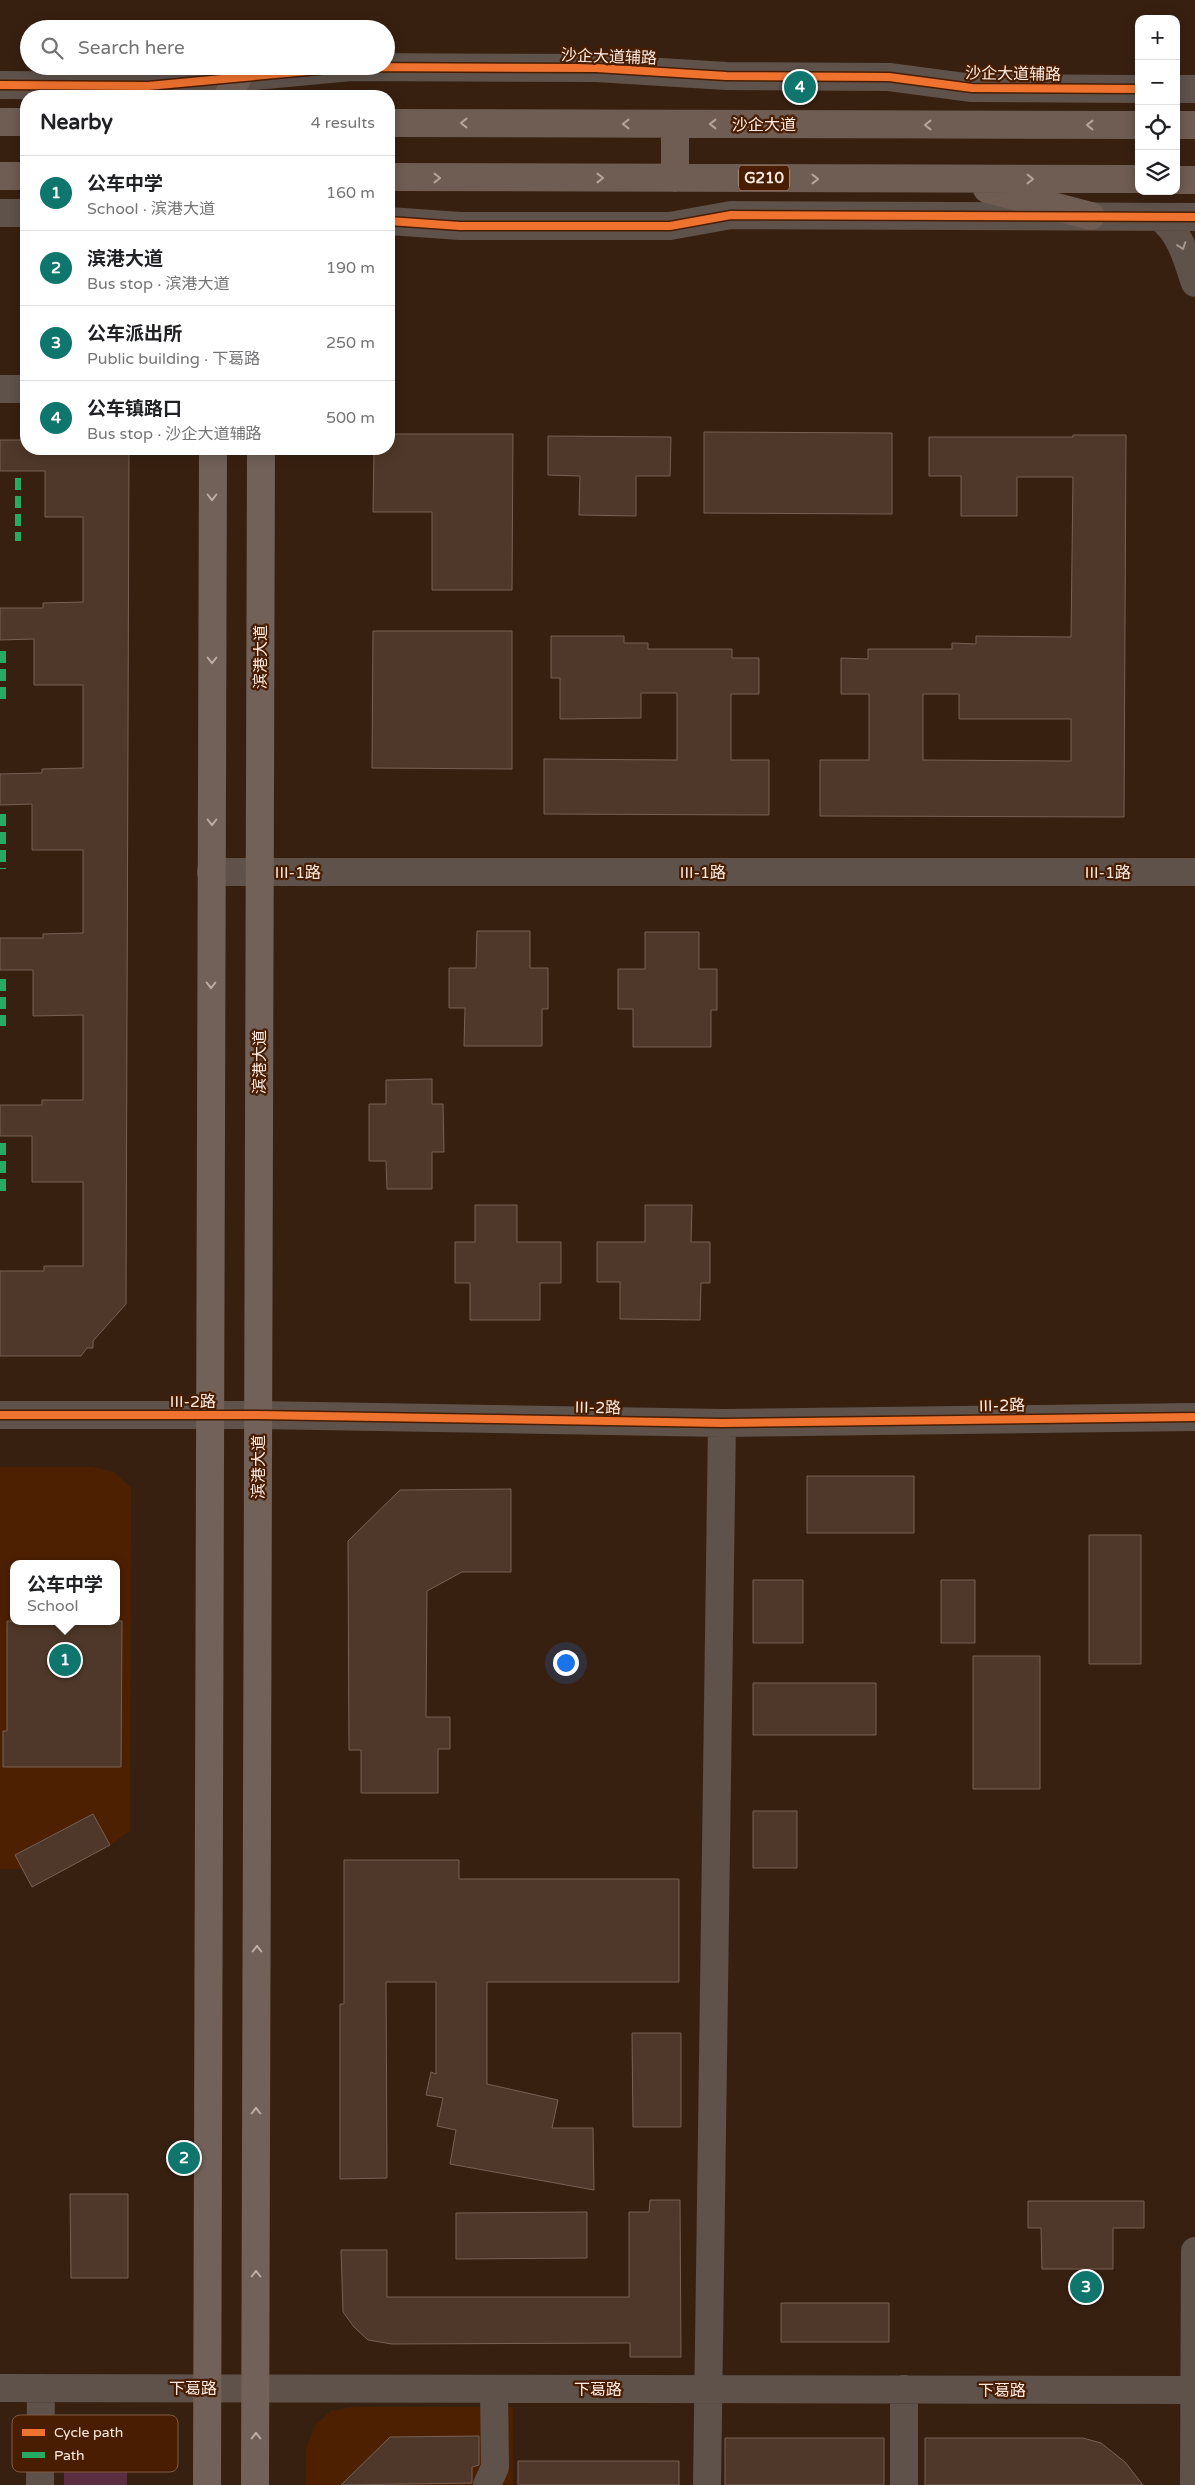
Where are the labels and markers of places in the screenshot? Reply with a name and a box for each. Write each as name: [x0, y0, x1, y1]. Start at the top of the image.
pin: 4: [784, 68, 816, 106]
pin: 1: [49, 1641, 81, 1679]
pin: 2: [168, 2139, 200, 2177]
pin: 3: [1070, 2268, 1102, 2306]

